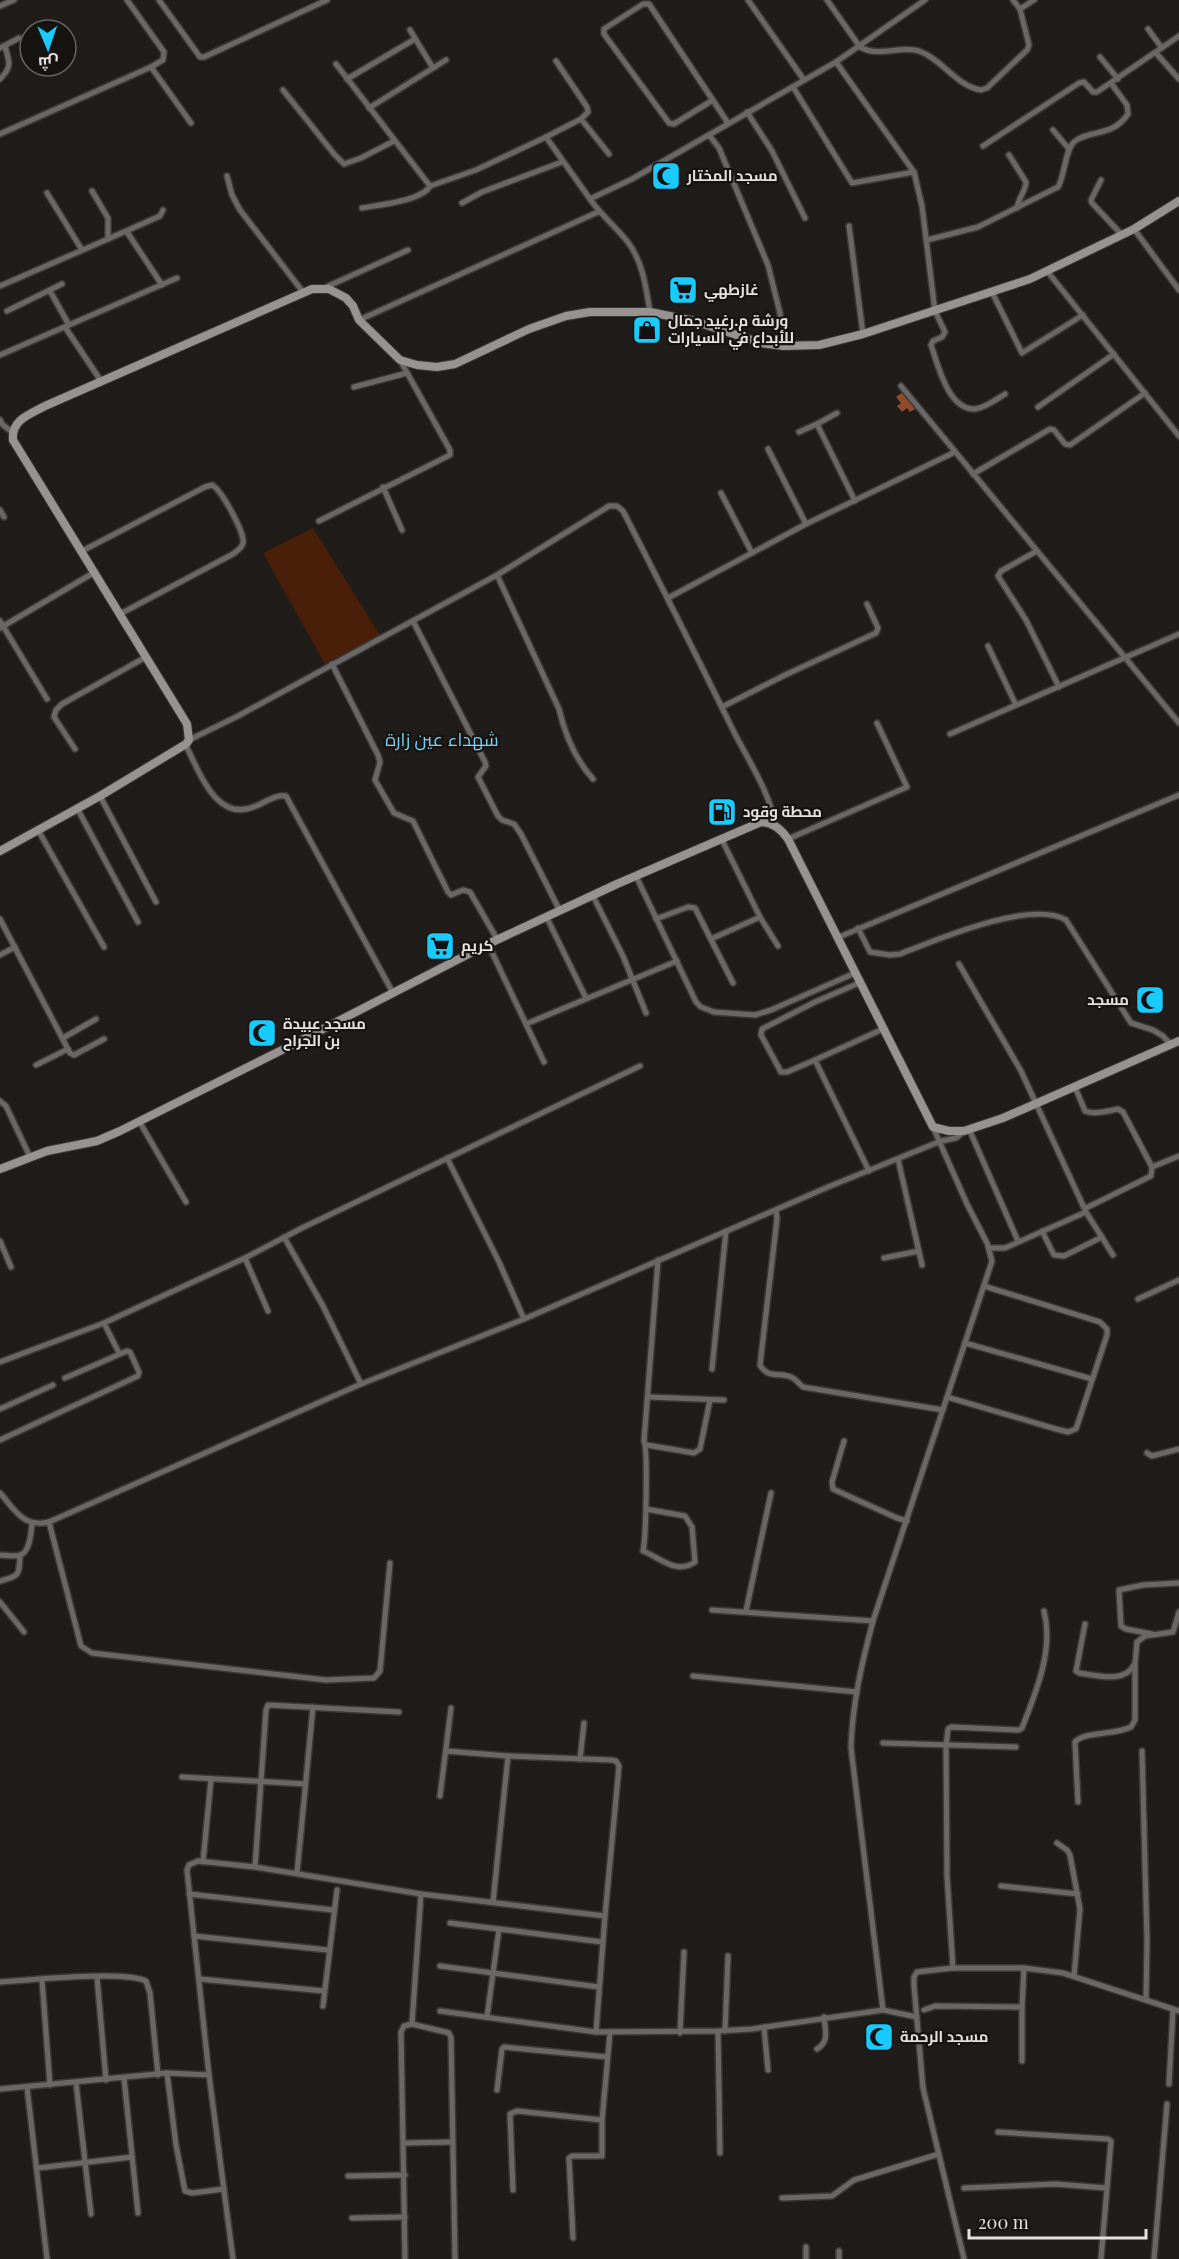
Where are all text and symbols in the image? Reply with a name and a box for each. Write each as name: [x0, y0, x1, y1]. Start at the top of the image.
north arrow: [18, 18, 78, 78]
text: ش: [38, 53, 59, 74]
mosque icon: مسجد المختار: [650, 160, 682, 192]
place label: مسجد المختار: [686, 165, 778, 185]
supermarket icon: غازطهي: [667, 274, 699, 306]
place label: غازطهي: [704, 279, 759, 302]
place label: ورشة م.رغيد جمال للأبداع في السيارات: [668, 310, 794, 350]
shop icon: ورشة م.رغيد جمال للأبداع في السيارات: [631, 314, 663, 346]
district label: شهداء عين زارة: [385, 727, 499, 751]
fuel station icon: محطة وقود: [706, 796, 738, 828]
place label: محطة وقود: [743, 801, 822, 821]
supermarket icon: كريم: [424, 930, 456, 962]
place label: كريم: [461, 935, 493, 956]
mosque icon: مسجد: [1134, 984, 1166, 1016]
place label: مسجد: [1087, 989, 1129, 1009]
place label: مسجد عبيدة بن الجراح: [283, 1013, 366, 1051]
mosque icon: مسجد عبيدة بن الجراح: [246, 1017, 278, 1049]
mosque icon: مسجد الرحمة: [863, 2021, 895, 2053]
place label: مسجد الرحمة: [900, 2026, 989, 2046]
scale bar: [969, 2202, 1146, 2240]
text: 200 m: [978, 2210, 1029, 2234]

